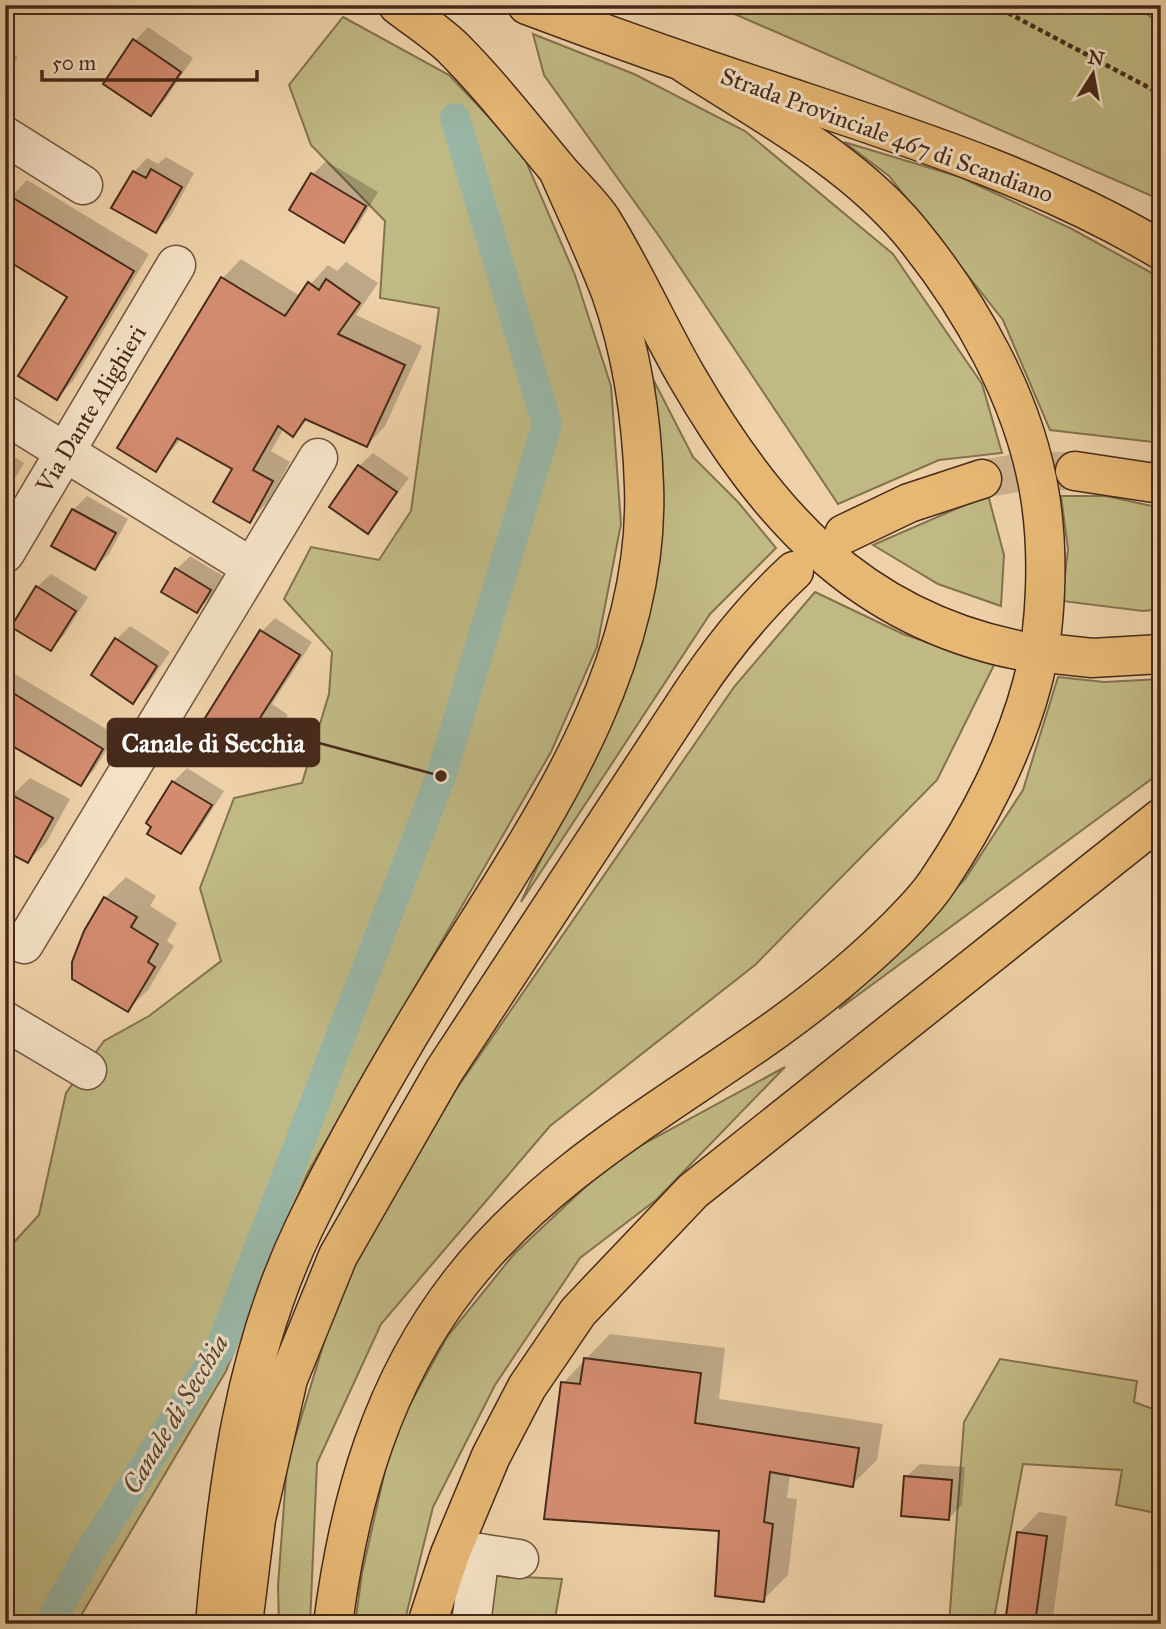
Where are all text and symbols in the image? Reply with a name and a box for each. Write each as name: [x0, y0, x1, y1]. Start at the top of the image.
scale bar: [42, 38, 257, 82]
north arrow: [1058, 38, 1128, 108]
text: N: [1086, 45, 1106, 71]
text: 50 m: [52, 50, 97, 76]
street label: Strada Provinciale 467 di Scandiano: [717, 61, 1057, 209]
street label: Via Dante Alighieri: [29, 319, 153, 499]
callout: Canale di Secchia: [108, 719, 319, 766]
text: Canale di Secchia: [121, 727, 306, 759]
water label: Canale di Secchia: [115, 1329, 235, 1499]

